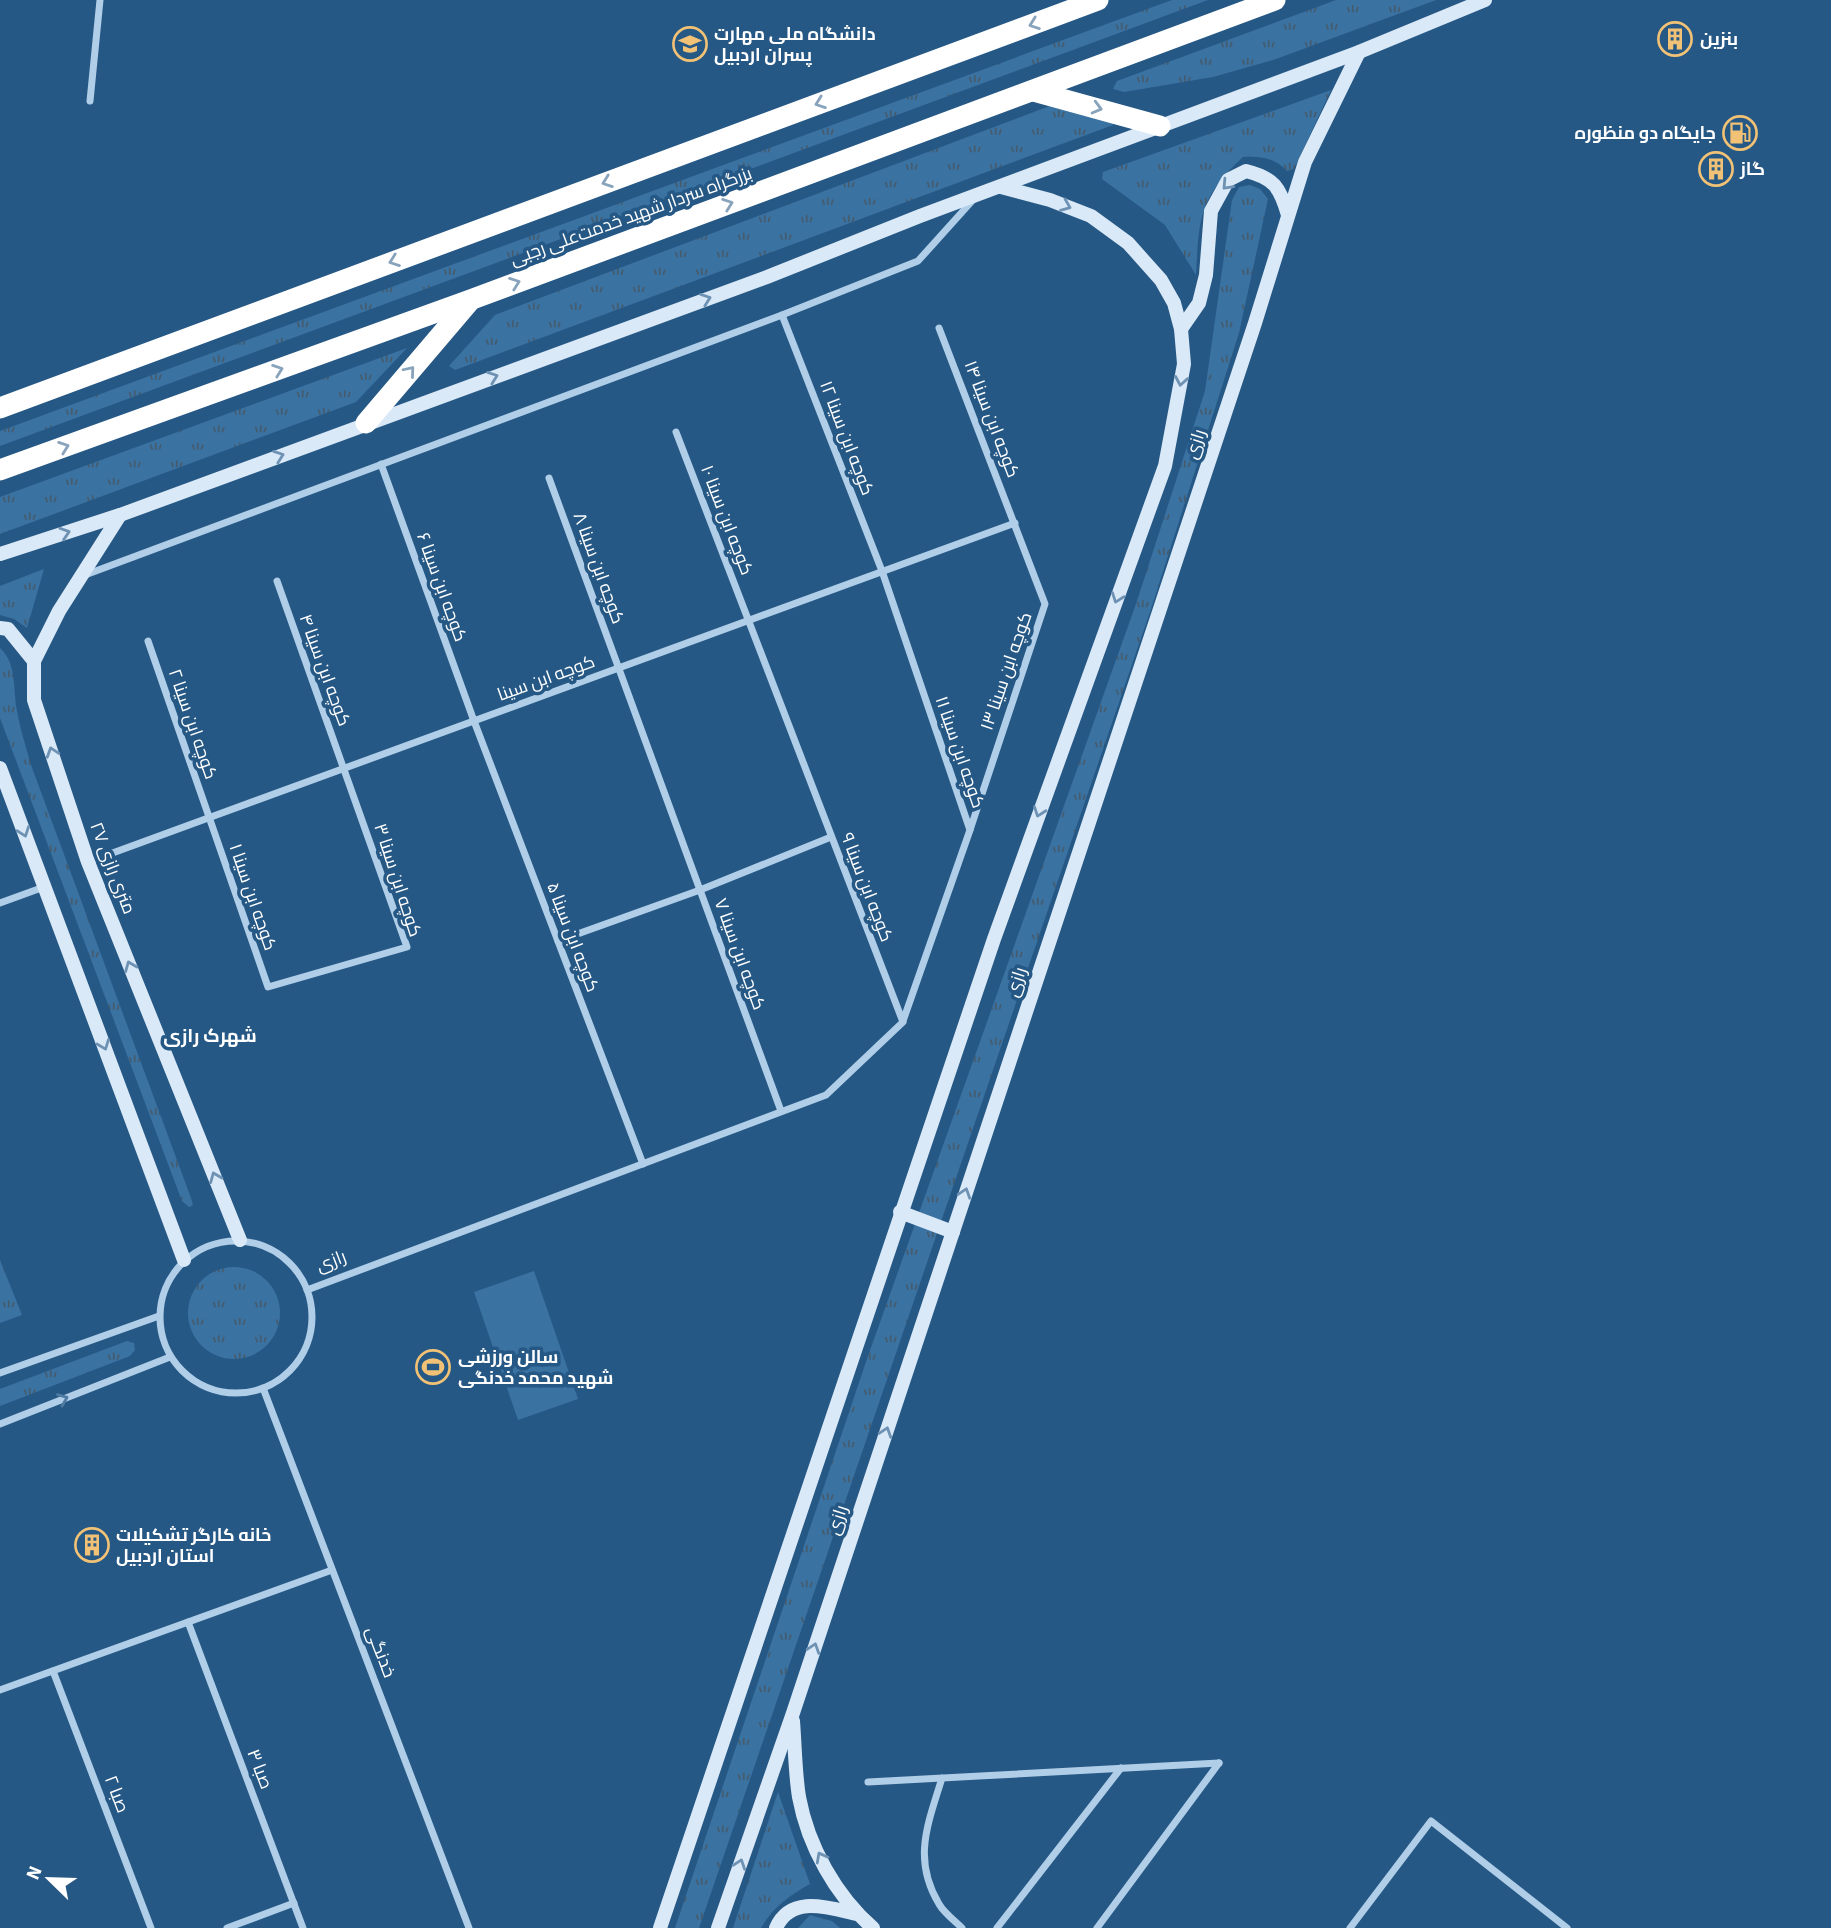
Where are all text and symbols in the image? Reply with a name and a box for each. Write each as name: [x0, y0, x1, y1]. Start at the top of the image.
one-way arrow: [1028, 15, 1040, 29]
building icon: بنزین: [1656, 20, 1694, 58]
place label: دانشگاه ملی مهارت پسران اردبیل: [714, 22, 876, 68]
school or university icon: دانشگاه ملی مهارت پسران اردبیل: [671, 25, 709, 63]
place label: بنزین: [1700, 27, 1738, 52]
one-way arrow: [815, 95, 827, 109]
one-way arrow: [1090, 100, 1102, 115]
fuel station icon: جایگاه دو منظوره: [1721, 114, 1759, 152]
place label: جایگاه دو منظوره: [1575, 121, 1716, 146]
building icon: گاز: [1697, 150, 1735, 188]
place label: گاز: [1739, 157, 1765, 182]
street label: بزرگراه سردار شهید خدمت‌علی رجبی: [507, 161, 756, 272]
one-way arrow: [602, 174, 614, 188]
one-way arrow: [1223, 177, 1235, 190]
one-way arrow: [722, 198, 734, 212]
one-way arrow: [1060, 198, 1072, 212]
one-way arrow: [388, 253, 400, 267]
one-way arrow: [508, 278, 520, 292]
one-way arrow: [700, 294, 712, 308]
street label: کوچه ابن سینا ۱۴: [958, 357, 1025, 481]
one-way arrow: [271, 364, 283, 378]
one-way arrow: [402, 366, 414, 379]
one-way arrow: [486, 371, 498, 385]
one-way arrow: [1174, 375, 1189, 387]
street label: کوچه ابن سینا ۱۲: [813, 377, 880, 499]
street label: رازی: [1179, 426, 1212, 462]
one-way arrow: [58, 441, 70, 455]
one-way arrow: [272, 450, 284, 464]
street label: کوچه ابن سینا ۱۰: [694, 462, 759, 579]
street label: کوچه ابن سینا ۸: [567, 509, 630, 627]
one-way arrow: [59, 526, 71, 541]
street label: کوچه ابن سینا ۶: [410, 529, 473, 645]
one-way arrow: [1111, 592, 1125, 604]
street label: کوچه ابن سینا ۱۳: [975, 609, 1038, 734]
street label: کوچه ابن سینا ۴: [293, 611, 356, 730]
street label: کوچه ابن سینا: [494, 649, 598, 708]
street label: کوچه ابن سینا ۲: [162, 666, 223, 783]
street label: کوچه ابن سینا ۱۱: [929, 693, 990, 812]
one-way arrow: [46, 747, 60, 759]
one-way arrow: [1034, 806, 1048, 818]
street label: ۲۷ متری رازی: [84, 819, 142, 918]
street label: کوچه ابن سینا ۳: [367, 820, 428, 940]
one-way arrow: [16, 826, 30, 838]
street label: کوچه ابن سینا ۹: [834, 829, 899, 945]
street label: کوچه ابن سینا ۱: [223, 840, 282, 954]
street label: کوچه ابن سینا ۵: [540, 879, 605, 996]
street label: کوچه ابن سینا ۷: [708, 895, 771, 1013]
one-way arrow: [124, 960, 138, 972]
street label: رازی: [1000, 964, 1033, 1000]
district label: شهرک رازی: [163, 1023, 257, 1050]
one-way arrow: [95, 1039, 109, 1051]
one-way arrow: [209, 1172, 223, 1184]
one-way arrow: [957, 1188, 972, 1200]
street label: رازی: [312, 1244, 350, 1279]
place label: سالن ورزشی شهید محمد خدنگی: [458, 1345, 613, 1391]
sports icon: سالن ورزشی شهید محمد خدنگی: [414, 1348, 452, 1386]
one-way arrow: [57, 1393, 69, 1407]
one-way arrow: [878, 1427, 892, 1439]
street label: رازی: [821, 1502, 854, 1538]
place label: خانه کارگر تشکیلات استان اردبیل: [116, 1523, 272, 1569]
building icon: خانه کارگر تشکیلات استان اردبیل: [73, 1526, 111, 1564]
street label: خدنگی: [359, 1623, 402, 1681]
one-way arrow: [806, 1643, 820, 1655]
street label: صبا ۳: [240, 1745, 279, 1793]
street label: صبا ۲: [98, 1772, 135, 1817]
north arrow: [14, 1844, 84, 1914]
one-way arrow: [815, 1852, 829, 1864]
one-way arrow: [732, 1858, 746, 1870]
text: N: [20, 1862, 50, 1884]

